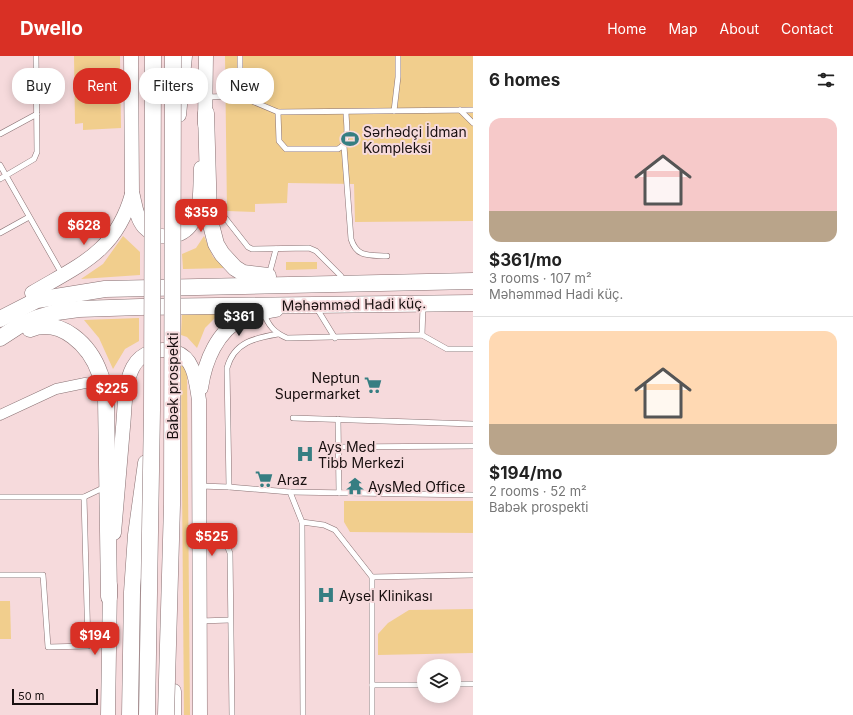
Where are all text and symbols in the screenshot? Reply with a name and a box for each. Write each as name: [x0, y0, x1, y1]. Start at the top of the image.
text: Dwello: [20, 17, 83, 40]
text: Home: [607, 20, 646, 37]
text: Map: [668, 20, 698, 37]
text: About: [720, 20, 759, 37]
text: Contact: [781, 20, 833, 37]
chip: Buy: [12, 68, 65, 104]
chip: Rent: [73, 68, 131, 104]
chip: Filters: [139, 68, 208, 104]
chip: New: [216, 68, 274, 104]
icon: filters: [815, 69, 837, 91]
text: 6 homes: [489, 70, 560, 90]
place label: Sərhədçi İdman Kompleksi: [363, 123, 467, 156]
sports icon: Sərhədçi İdman Kompleksi: [340, 129, 360, 149]
icon: home: [627, 144, 699, 216]
pin: $359: [177, 199, 225, 233]
text: $359: [184, 204, 218, 220]
pin: $628: [60, 212, 108, 246]
text: $628: [67, 217, 101, 233]
text: $361/mo: [489, 250, 562, 270]
text: 3 rooms · 107 m²: [489, 270, 592, 286]
text: Məhəmməd Hadi küç.: [489, 286, 623, 302]
street label: Məhəmməd Hadi küç.: [282, 294, 426, 314]
pin: $361: [215, 303, 263, 337]
text: $361: [224, 308, 254, 324]
street label: Babək prospekti: [164, 332, 181, 440]
icon: home: [627, 357, 699, 429]
place label: Neptun Supermarket: [275, 369, 360, 402]
pin: $225: [88, 375, 136, 409]
supermarket icon: Neptun Supermarket: [363, 375, 383, 395]
text: $225: [95, 380, 129, 396]
place label: Ays Med Tibb Merkezi: [318, 438, 404, 471]
hospital icon: Ays Med Tibb Merkezi: [295, 444, 315, 464]
text: $194/mo: [489, 463, 563, 483]
supermarket icon: Araz: [254, 469, 274, 489]
place label: Araz: [277, 471, 308, 488]
temple icon: AysMed Office: [345, 476, 365, 496]
place label: AysMed Office: [368, 478, 465, 495]
text: 2 rooms · 52 m²: [489, 483, 587, 499]
text: Babək prospekti: [489, 499, 589, 515]
pin: $525: [188, 523, 236, 557]
text: $525: [195, 528, 229, 544]
hospital icon: Aysel Klinikası: [316, 585, 336, 605]
place label: Aysel Klinikası: [339, 587, 433, 604]
pin: $194: [71, 622, 119, 656]
text: $194: [79, 627, 111, 643]
map controls: [417, 659, 461, 703]
button: layers: [417, 659, 461, 703]
scale bar: [12, 687, 98, 706]
text: 50 m: [18, 689, 44, 703]

